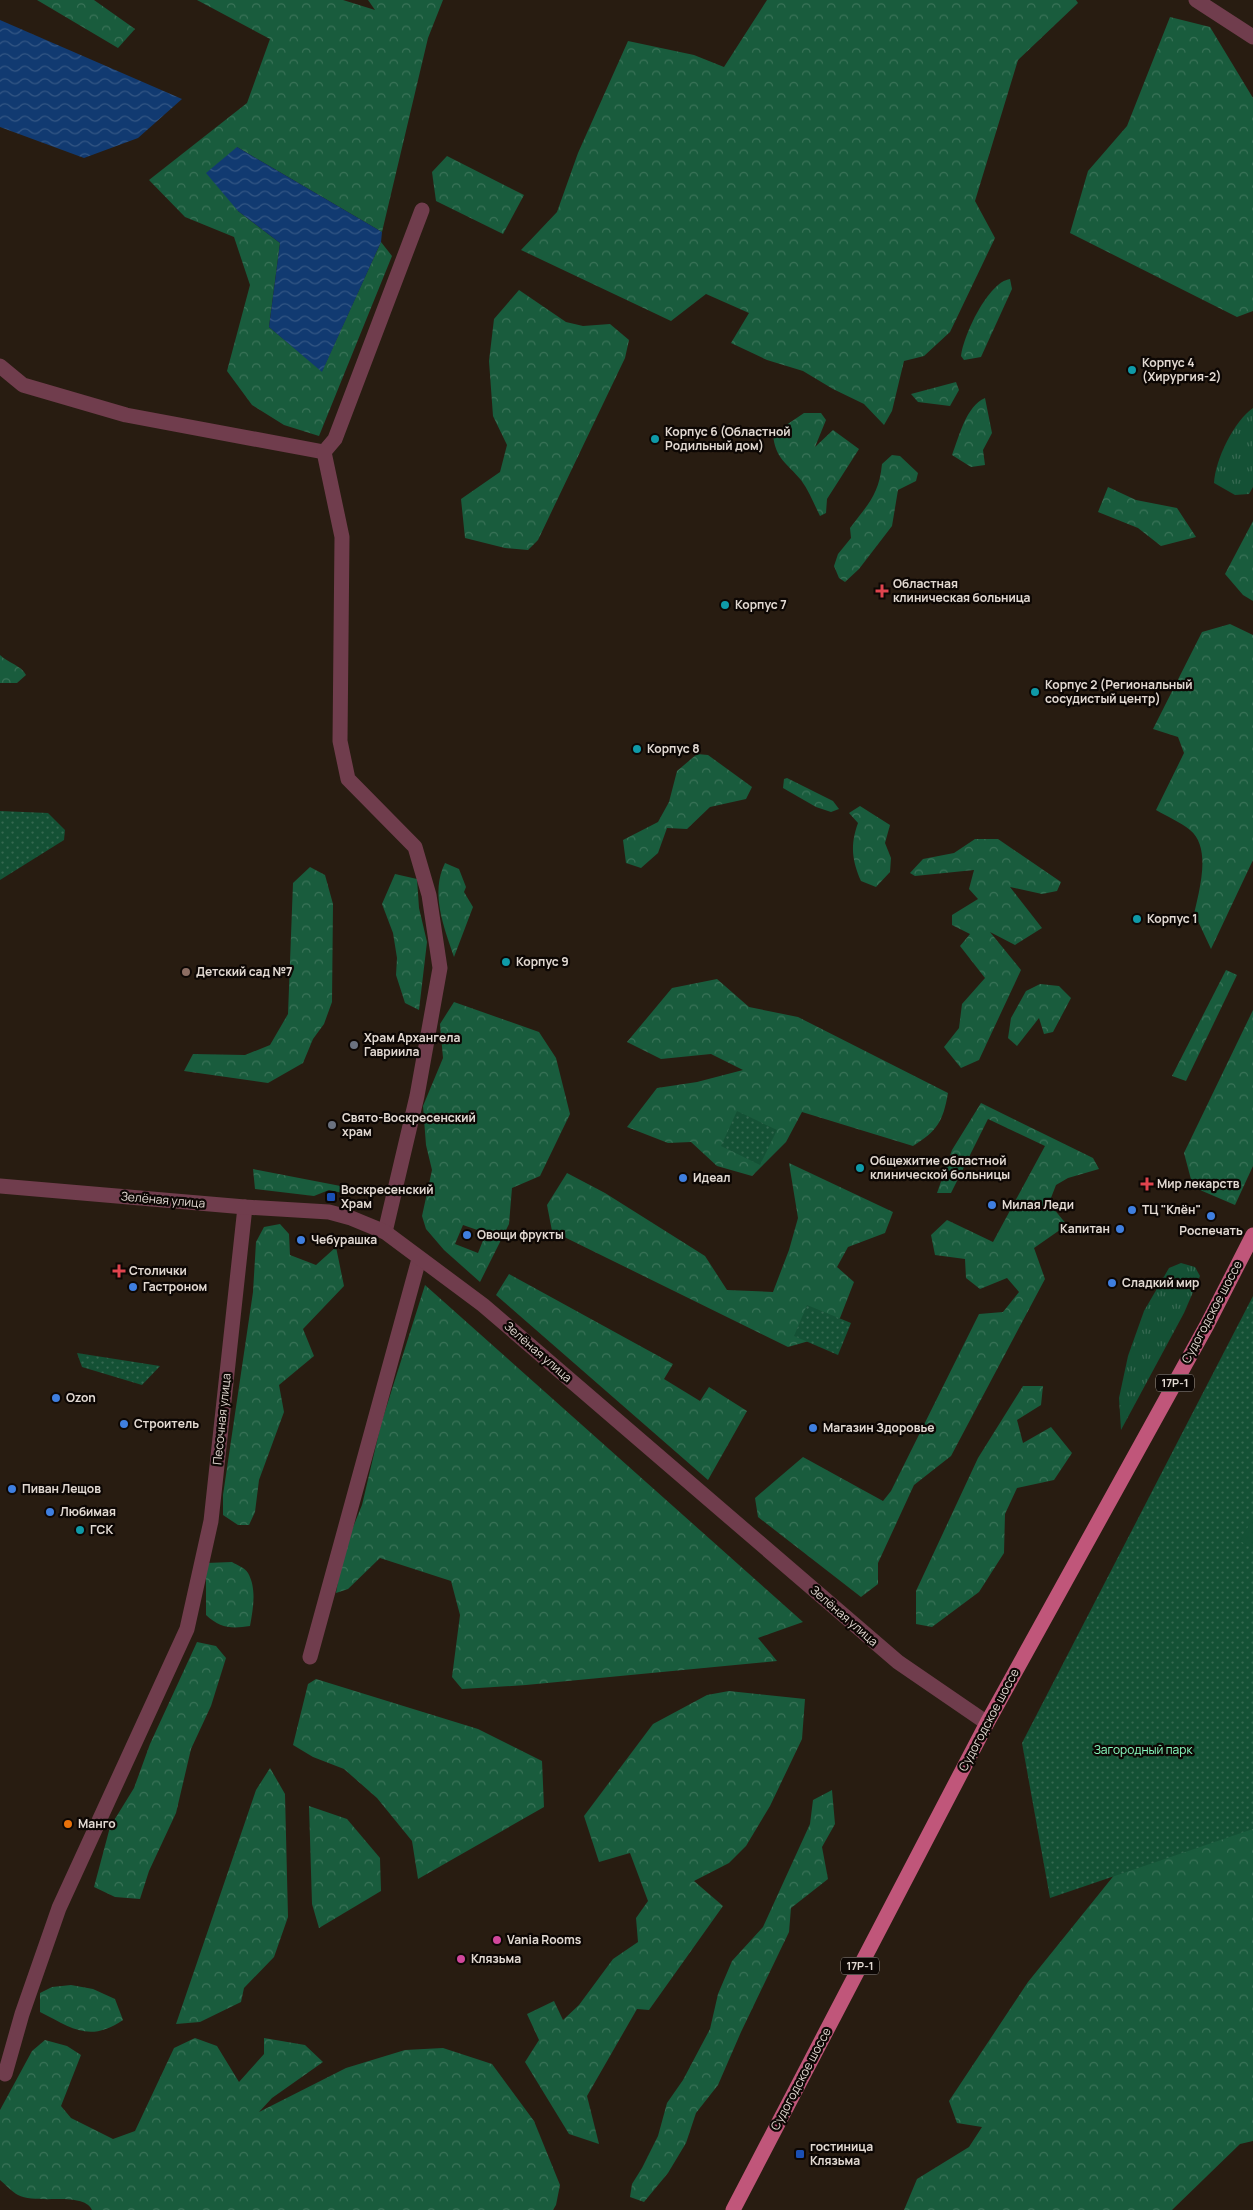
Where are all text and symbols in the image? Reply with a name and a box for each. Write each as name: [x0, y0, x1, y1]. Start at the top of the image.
place label: Корпус 4 (Хирургия-2): [1142, 354, 1222, 385]
marker: Корпус 4 (Хирургия-2): [1126, 364, 1138, 376]
place label: Корпус 6 (Областной Родильный дом): [665, 423, 791, 454]
marker: Корпус 6 (Областной Родильный дом): [649, 433, 661, 445]
place label: Областная клиническая больница: [893, 575, 1031, 606]
marker: Областная клиническая больница: [875, 584, 889, 598]
place label: Корпус 7: [735, 596, 787, 613]
marker: Корпус 7: [719, 599, 731, 611]
place label: Корпус 2 (Региональный сосудистый центр): [1045, 676, 1192, 707]
marker: Корпус 2 (Региональный сосудистый центр): [1029, 686, 1041, 698]
place label: Корпус 8: [647, 740, 700, 757]
marker: Корпус 8: [631, 743, 643, 755]
place label: Корпус 1: [1147, 910, 1197, 927]
marker: Корпус 1: [1131, 913, 1143, 925]
place label: Корпус 9: [516, 953, 569, 970]
marker: Корпус 9: [500, 956, 512, 968]
place label: Детский сад №7: [196, 963, 292, 980]
marker: Детский сад №7: [180, 966, 192, 978]
place label: Храм Архангела Гавриила: [364, 1029, 460, 1060]
marker: Храм Архангела Гавриила: [348, 1039, 360, 1051]
place label: Свято-Воскресенский храм: [342, 1109, 476, 1140]
marker: Свято-Воскресенский храм: [326, 1119, 338, 1131]
place label: Общежитие областной клинической больницы: [870, 1152, 1010, 1183]
marker: Общежитие областной клинической больницы: [854, 1162, 866, 1174]
place label: Идеал: [693, 1169, 731, 1186]
marker: Идеал: [677, 1172, 689, 1184]
place label: Мир лекарств: [1157, 1175, 1240, 1192]
marker: Мир лекарств: [1141, 1178, 1153, 1190]
place label: Воскресенский Храм: [341, 1181, 434, 1212]
street label: Зелёная улица: [120, 1187, 206, 1212]
marker: Воскресенский Храм: [325, 1191, 337, 1203]
place label: Милая Леди: [1002, 1196, 1074, 1213]
marker: Милая Леди: [986, 1199, 998, 1211]
place label: ТЦ "Клён": [1142, 1201, 1201, 1218]
marker: ТЦ "Клён": [1126, 1204, 1138, 1216]
marker: Роспечать: [1205, 1210, 1217, 1222]
place label: Капитан: [1060, 1220, 1110, 1237]
place label: Роспечать: [1179, 1222, 1243, 1239]
marker: Капитан: [1114, 1223, 1126, 1235]
place label: Овощи фрукты: [477, 1226, 564, 1243]
marker: Овощи фрукты: [461, 1229, 473, 1241]
place label: Чебурашка: [311, 1231, 377, 1248]
marker: Чебурашка: [295, 1234, 307, 1246]
street label: Судогодское шоссе: [1177, 1257, 1246, 1366]
place label: Столички: [129, 1262, 187, 1279]
marker: Столички: [113, 1265, 125, 1277]
place label: Сладкий мир: [1122, 1274, 1199, 1291]
marker: Сладкий мир: [1106, 1277, 1118, 1289]
place label: Гастроном: [143, 1278, 207, 1295]
marker: Гастроном: [127, 1281, 139, 1293]
street label: Зелёная улица: [501, 1317, 576, 1386]
street label: Песочная улица: [208, 1372, 235, 1466]
road number: 17Р-1: [1156, 1375, 1194, 1392]
place label: Ozon: [66, 1389, 96, 1406]
marker: Ozon: [50, 1392, 62, 1404]
place label: Строитель: [134, 1415, 199, 1432]
marker: Строитель: [118, 1418, 130, 1430]
place label: Магазин Здоровье: [823, 1419, 934, 1436]
marker: Магазин Здоровье: [807, 1422, 819, 1434]
place label: Пиван Лещов: [22, 1480, 101, 1497]
marker: Пиван Лещов: [6, 1483, 18, 1495]
place label: Любимая: [60, 1503, 116, 1520]
marker: Любимая: [44, 1506, 56, 1518]
place label: ГСК: [90, 1521, 113, 1538]
marker: ГСК: [74, 1524, 86, 1536]
street label: Зелёная улица: [807, 1581, 882, 1650]
street label: Судогодское шоссе: [954, 1665, 1023, 1774]
park label: Загородный парк: [1094, 1741, 1193, 1758]
place label: Манго: [78, 1815, 116, 1832]
marker: Манго: [62, 1818, 74, 1830]
place label: Vania Rooms: [507, 1931, 582, 1948]
marker: Vania Rooms: [491, 1934, 503, 1946]
place label: Клязьма: [471, 1950, 521, 1967]
marker: Клязьма: [455, 1953, 467, 1965]
road number: 17Р-1: [841, 1958, 879, 1974]
street label: Судогодское шоссе: [766, 2024, 835, 2133]
place label: гостиница Клязьма: [810, 2138, 873, 2169]
marker: гостиница Клязьма: [794, 2148, 806, 2160]

